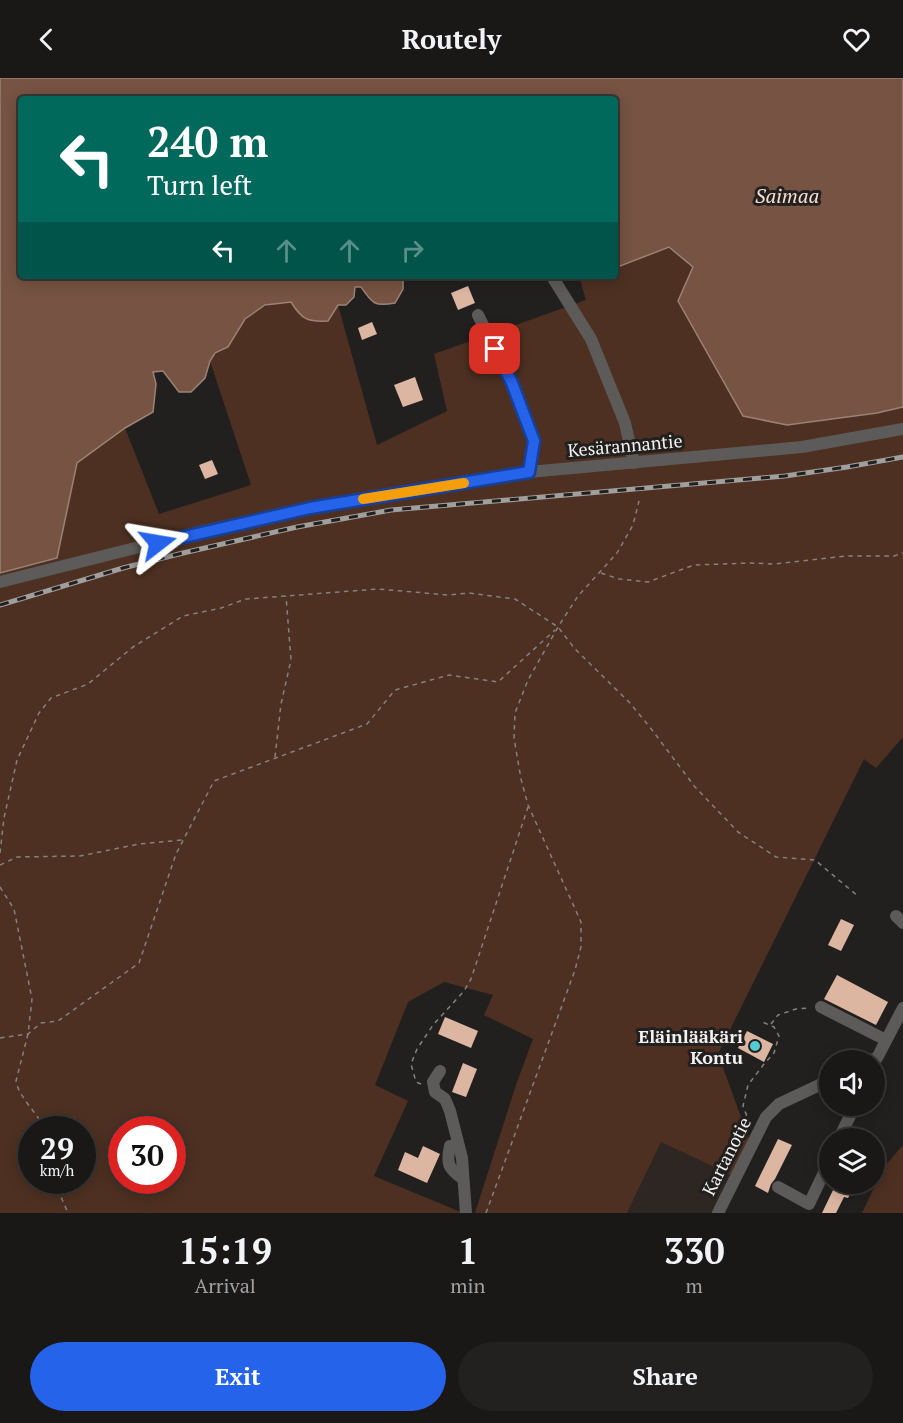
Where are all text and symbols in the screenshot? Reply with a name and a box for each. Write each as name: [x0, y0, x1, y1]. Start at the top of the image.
text: Routely: [402, 21, 501, 57]
icon: back: [30, 23, 63, 56]
icon: heart: [840, 23, 873, 56]
text: 240 m: [147, 113, 268, 169]
icon: left: [48, 120, 126, 198]
text: Turn left: [147, 167, 252, 203]
water label: Saimaa: [755, 182, 819, 209]
icon: left: [207, 234, 240, 267]
icon: ahead: [270, 234, 303, 267]
icon: ahead: [333, 234, 366, 267]
icon: right: [396, 234, 429, 267]
pin: [469, 323, 520, 374]
icon: arrive: [478, 332, 511, 365]
street label: Kesärannantie: [567, 428, 683, 462]
position arrow: [126, 511, 190, 575]
place label: Eläinlääkäri Kontu: [638, 1024, 743, 1069]
marker: Eläinlääkäri Kontu: [748, 1039, 762, 1053]
map controls: [819, 1050, 885, 1194]
button: sound: [819, 1050, 885, 1116]
street label: Kartanotie: [696, 1113, 756, 1199]
speed limit sign: 30: [108, 1116, 186, 1194]
text: 29: [40, 1128, 74, 1168]
button: layers: [819, 1128, 885, 1194]
text: km/h: [40, 1160, 74, 1180]
text: 15:19: [178, 1227, 272, 1274]
text: 1: [458, 1227, 478, 1274]
text: 330: [664, 1227, 725, 1274]
text: Arrival: [194, 1272, 256, 1299]
text: min: [450, 1272, 485, 1299]
text: m: [686, 1272, 703, 1299]
button: Exit: [30, 1342, 446, 1411]
button: Share: [458, 1342, 873, 1411]

